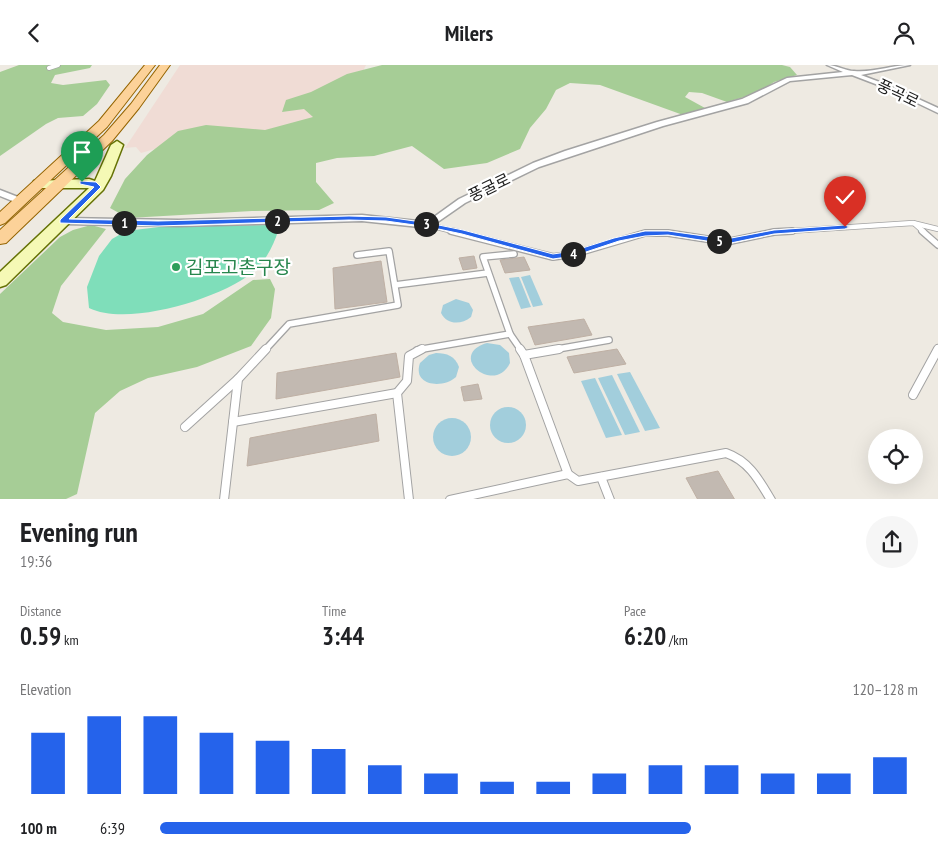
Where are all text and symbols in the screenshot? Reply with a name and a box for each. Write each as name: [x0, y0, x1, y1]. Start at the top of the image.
icon: back: [20, 19, 48, 47]
text: Milers: [445, 19, 493, 47]
icon: person: [890, 19, 918, 47]
street label: 풍곡로: [874, 75, 922, 112]
pin: [61, 131, 103, 182]
icon: arrive: [68, 138, 96, 166]
street label: 풍굴로: [465, 168, 513, 206]
pin: [824, 176, 866, 227]
icon: check: [831, 183, 859, 211]
pin: 2: [264, 209, 290, 233]
pin: 1: [112, 211, 136, 235]
pin: 3: [414, 211, 438, 237]
text: 2: [274, 212, 281, 230]
text: 1: [121, 214, 128, 232]
text: 3: [423, 215, 430, 233]
pin: 5: [706, 229, 732, 253]
text: 5: [716, 232, 723, 250]
pin: 4: [560, 241, 586, 267]
text: 4: [570, 245, 577, 263]
place label: 김포고촌구장: [186, 255, 291, 279]
marker: 김포고촌구장: [170, 261, 182, 273]
map controls: [868, 429, 923, 484]
button: locate: [868, 429, 923, 484]
text: Evening run: [20, 513, 138, 550]
button: share: [866, 516, 918, 568]
text: 19:36: [20, 551, 52, 571]
text: Distance: [20, 602, 61, 620]
text: Time: [322, 602, 346, 620]
text: Pace: [624, 602, 646, 620]
text: 0.59: [20, 620, 61, 652]
text: 3:44: [322, 620, 364, 652]
text: 6:20: [624, 620, 666, 652]
text: km: [61, 631, 79, 649]
text: /km: [666, 631, 688, 649]
text: Elevation: [20, 679, 71, 699]
text: 120–128 m: [853, 679, 918, 699]
text: 100 m: [20, 818, 57, 838]
text: 6:39: [100, 818, 125, 838]

